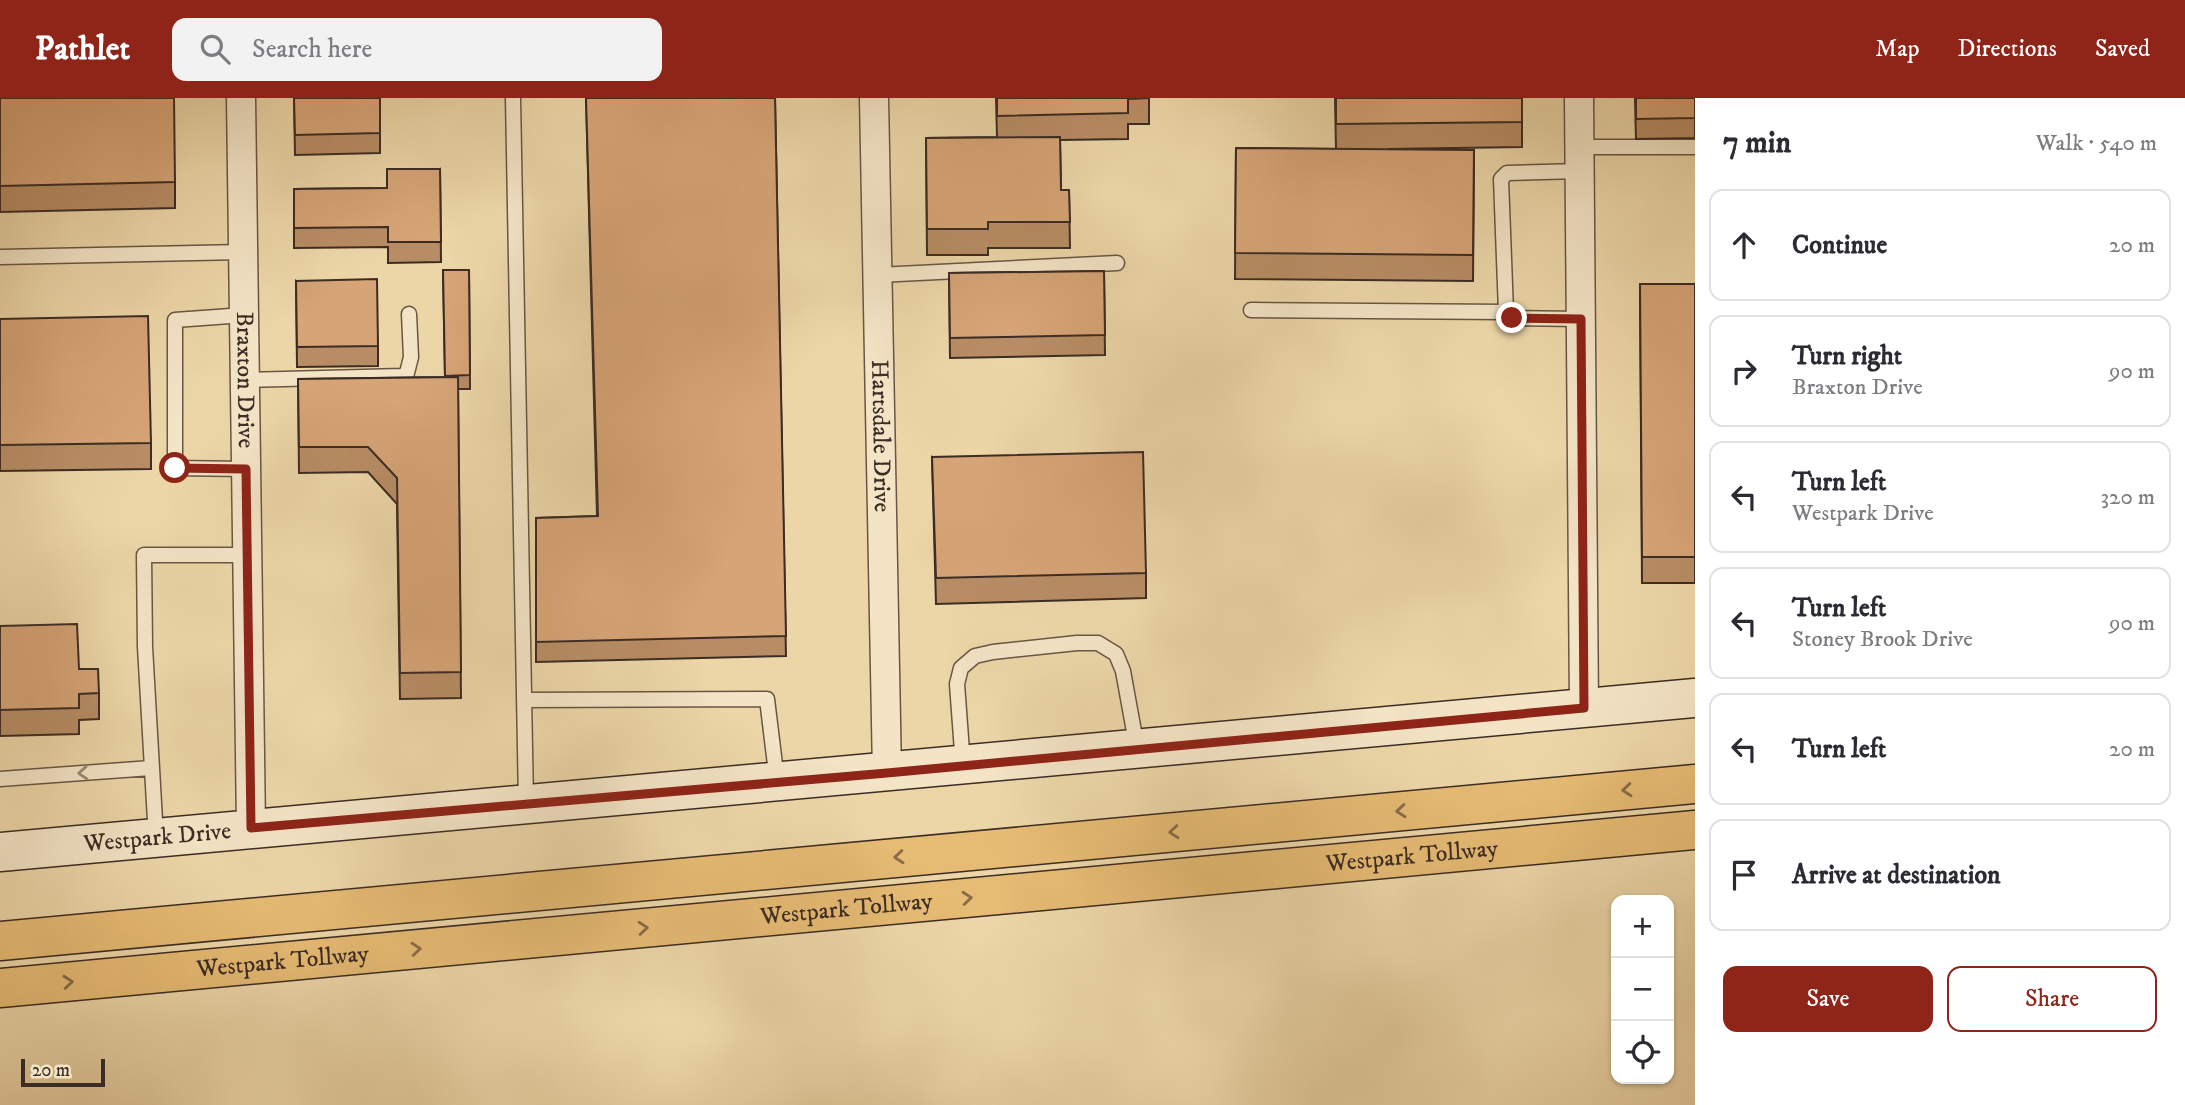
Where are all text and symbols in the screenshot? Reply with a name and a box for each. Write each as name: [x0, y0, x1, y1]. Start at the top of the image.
search box: [172, 18, 662, 81]
text: Pathlet: [35, 29, 130, 70]
icon: search: [196, 30, 234, 68]
text: Search here: [252, 33, 372, 66]
text: Map: [1875, 34, 1920, 64]
text: Directions: [1958, 34, 2057, 64]
text: Saved: [2095, 34, 2150, 64]
text: 7 min: [1723, 125, 1791, 162]
text: Walk · 540 m: [2036, 129, 2157, 158]
icon: ahead: [1725, 226, 1763, 264]
text: Continue: [1792, 229, 1887, 262]
text: 20 m: [2109, 231, 2155, 260]
route end: [1496, 302, 1527, 333]
street label: Braxton Drive: [229, 312, 261, 448]
text: Turn right: [1792, 340, 1902, 373]
icon: right: [1725, 352, 1763, 390]
text: 90 m: [2109, 357, 2155, 386]
street label: Hartsdale Drive: [864, 359, 897, 513]
text: Braxton Drive: [1792, 373, 1923, 402]
route start: [159, 452, 190, 483]
text: Turn left: [1792, 466, 1886, 499]
icon: left: [1725, 478, 1763, 516]
text: 320 m: [2101, 483, 2155, 512]
text: Westpark Drive: [1792, 499, 1934, 528]
text: Turn left: [1792, 592, 1886, 625]
icon: left: [1725, 604, 1763, 642]
text: 90 m: [2109, 609, 2155, 638]
text: Stoney Brook Drive: [1792, 625, 1973, 654]
icon: left: [1725, 730, 1763, 768]
text: Turn left: [1792, 733, 1886, 766]
text: 20 m: [2109, 735, 2155, 764]
one-way arrow: [77, 765, 88, 780]
one-way arrow: [1621, 782, 1632, 797]
one-way arrow: [1395, 803, 1406, 818]
street label: Westpark Drive: [81, 816, 233, 859]
one-way arrow: [1168, 824, 1179, 839]
street label: Westpark Tollway: [1323, 833, 1500, 879]
one-way arrow: [893, 850, 904, 865]
icon: arrive: [1725, 856, 1763, 894]
text: Arrive at destination: [1792, 859, 2001, 892]
street label: Westpark Tollway: [758, 886, 934, 932]
one-way arrow: [962, 891, 973, 906]
map controls: [1611, 895, 1674, 1084]
button: +: [1611, 895, 1674, 958]
one-way arrow: [638, 921, 649, 936]
street label: Westpark Tollway: [194, 939, 371, 985]
one-way arrow: [411, 942, 422, 957]
button: −: [1611, 958, 1674, 1021]
button: Save: [1723, 966, 1933, 1032]
button: Share: [1947, 966, 2157, 1032]
one-way arrow: [63, 975, 74, 990]
button: locate: [1611, 1021, 1674, 1084]
scale bar: [21, 1056, 105, 1088]
text: 20 m: [32, 1059, 70, 1082]

